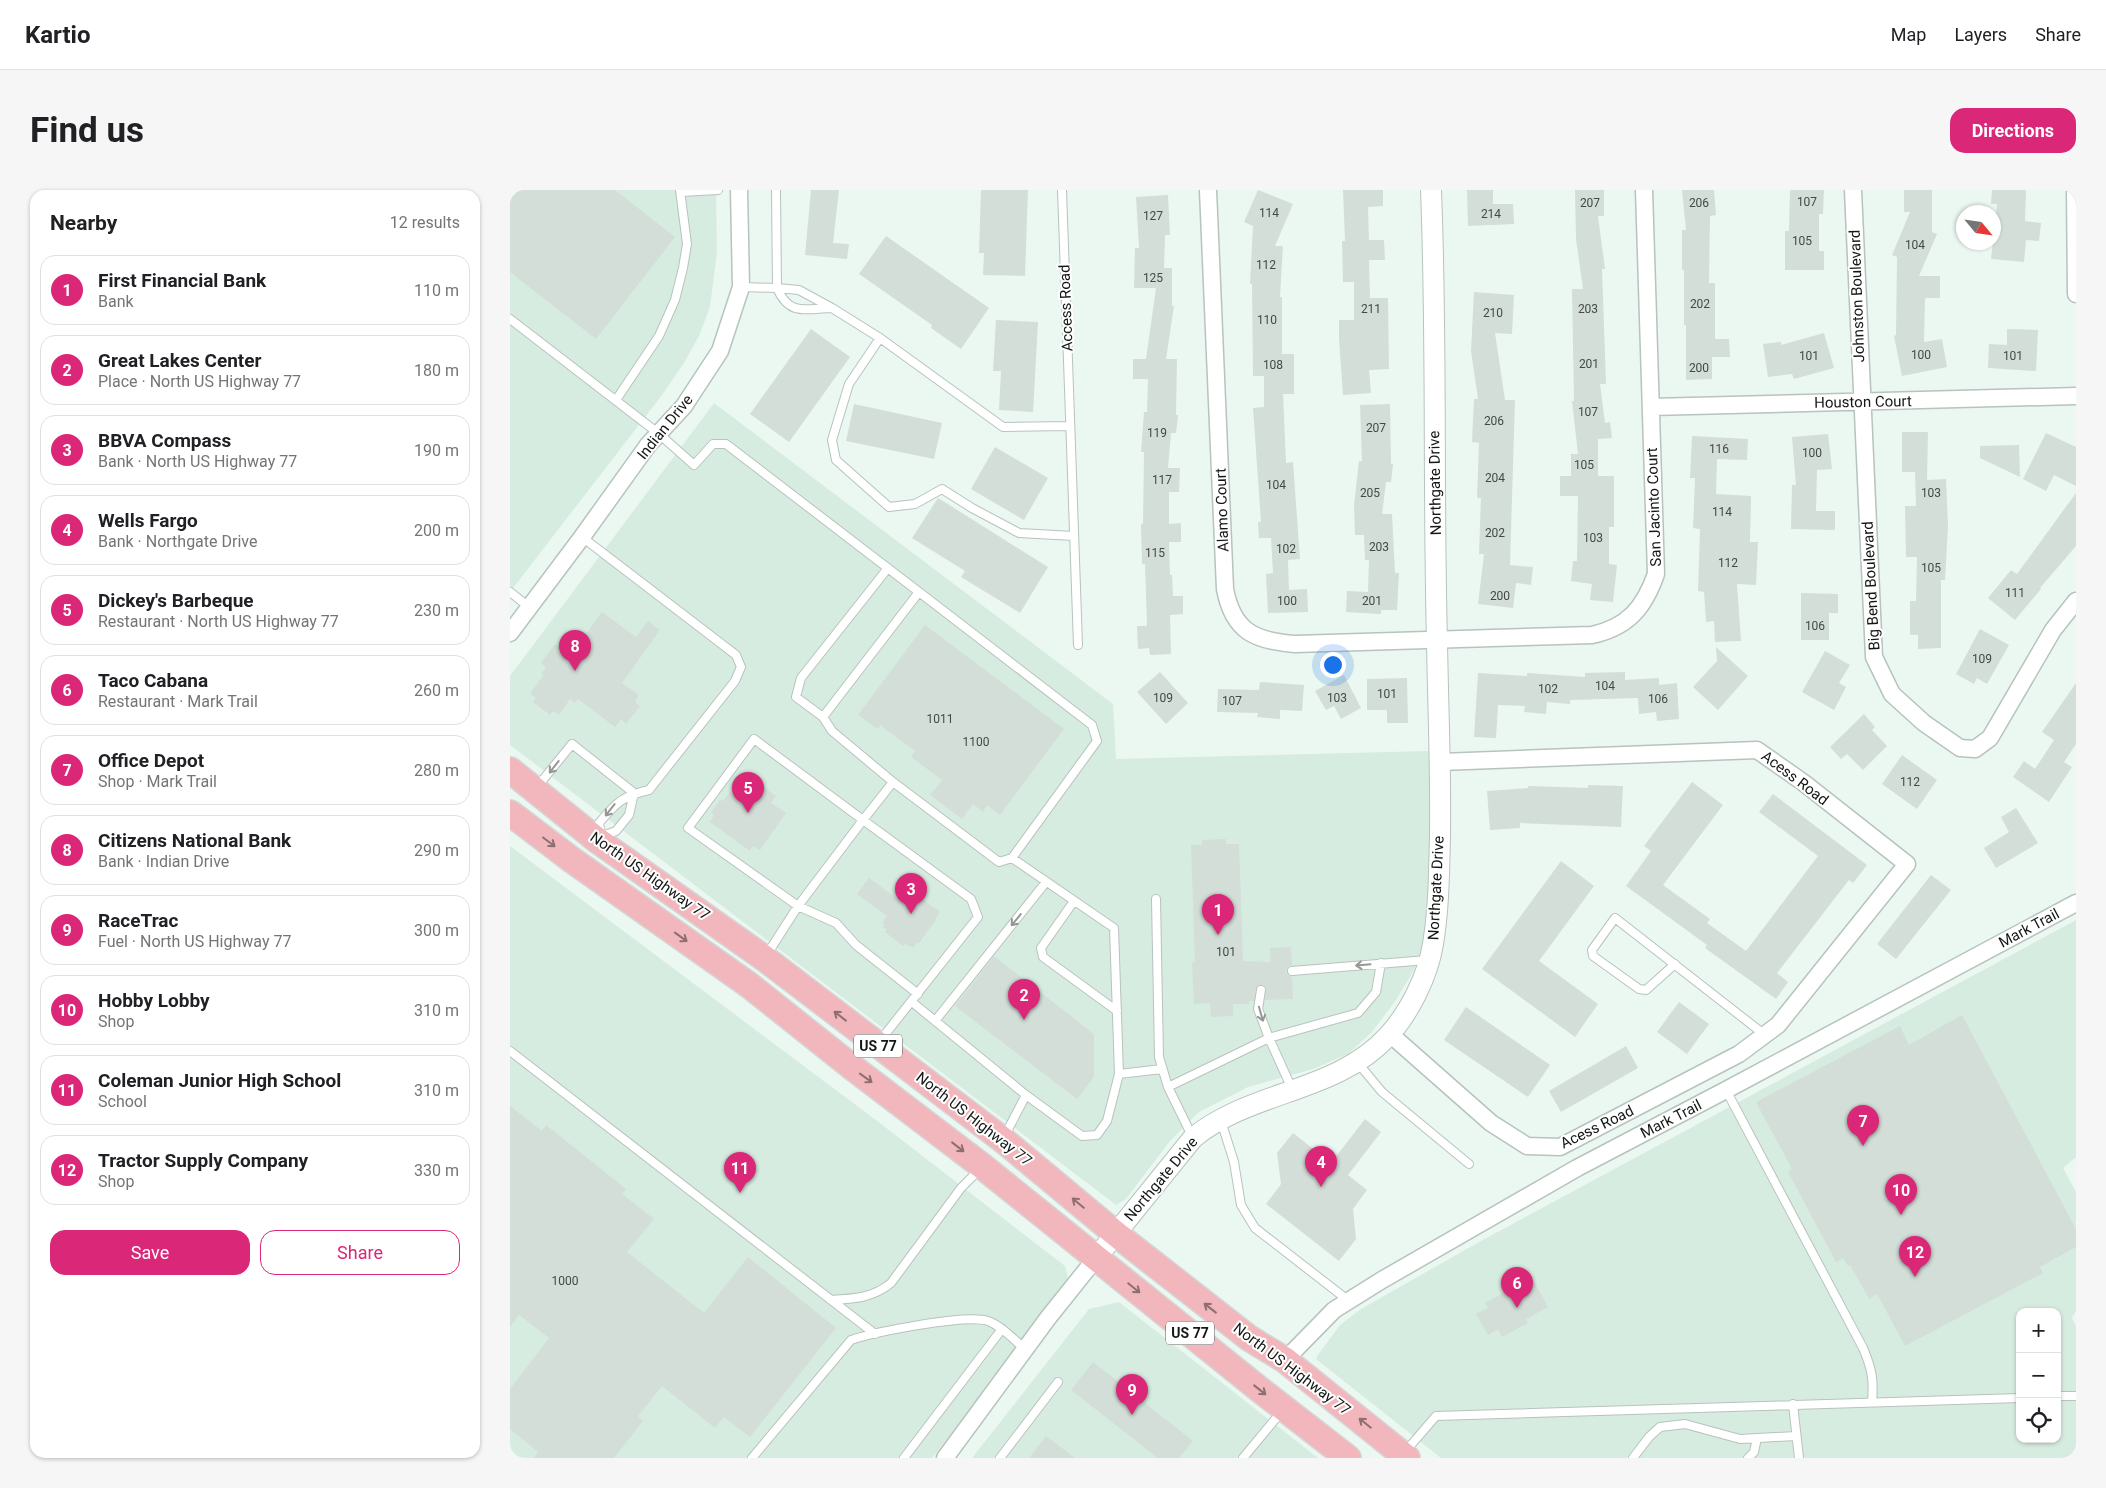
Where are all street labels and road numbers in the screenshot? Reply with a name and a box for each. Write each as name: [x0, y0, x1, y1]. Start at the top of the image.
street label: Johnston Boulevard: [1846, 229, 1868, 363]
street label: Access Road: [1055, 264, 1077, 352]
street label: Indian Drive: [633, 391, 697, 463]
street label: Houston Court: [1814, 392, 1912, 412]
street label: Northgate Drive: [1425, 430, 1445, 536]
street label: San Jacinto Court: [1643, 447, 1665, 567]
street label: Alamo Court: [1212, 468, 1232, 552]
street label: Big Bend Boulevard: [1859, 521, 1883, 651]
street label: Acess Road: [1758, 747, 1832, 809]
street label: North US Highway 77: [587, 828, 713, 924]
street label: Northgate Drive: [1424, 835, 1448, 941]
street label: Mark Trail: [1996, 905, 2062, 951]
road number: US 77: [854, 1034, 902, 1058]
street label: North US Highway 77: [913, 1068, 1035, 1170]
street label: Mark Trail: [1638, 1096, 1704, 1142]
street label: Acess Road: [1557, 1102, 1637, 1152]
street label: Northgate Drive: [1120, 1133, 1202, 1225]
street label: North US Highway 77: [1230, 1319, 1354, 1419]
road number: US 77: [1166, 1322, 1214, 1344]

